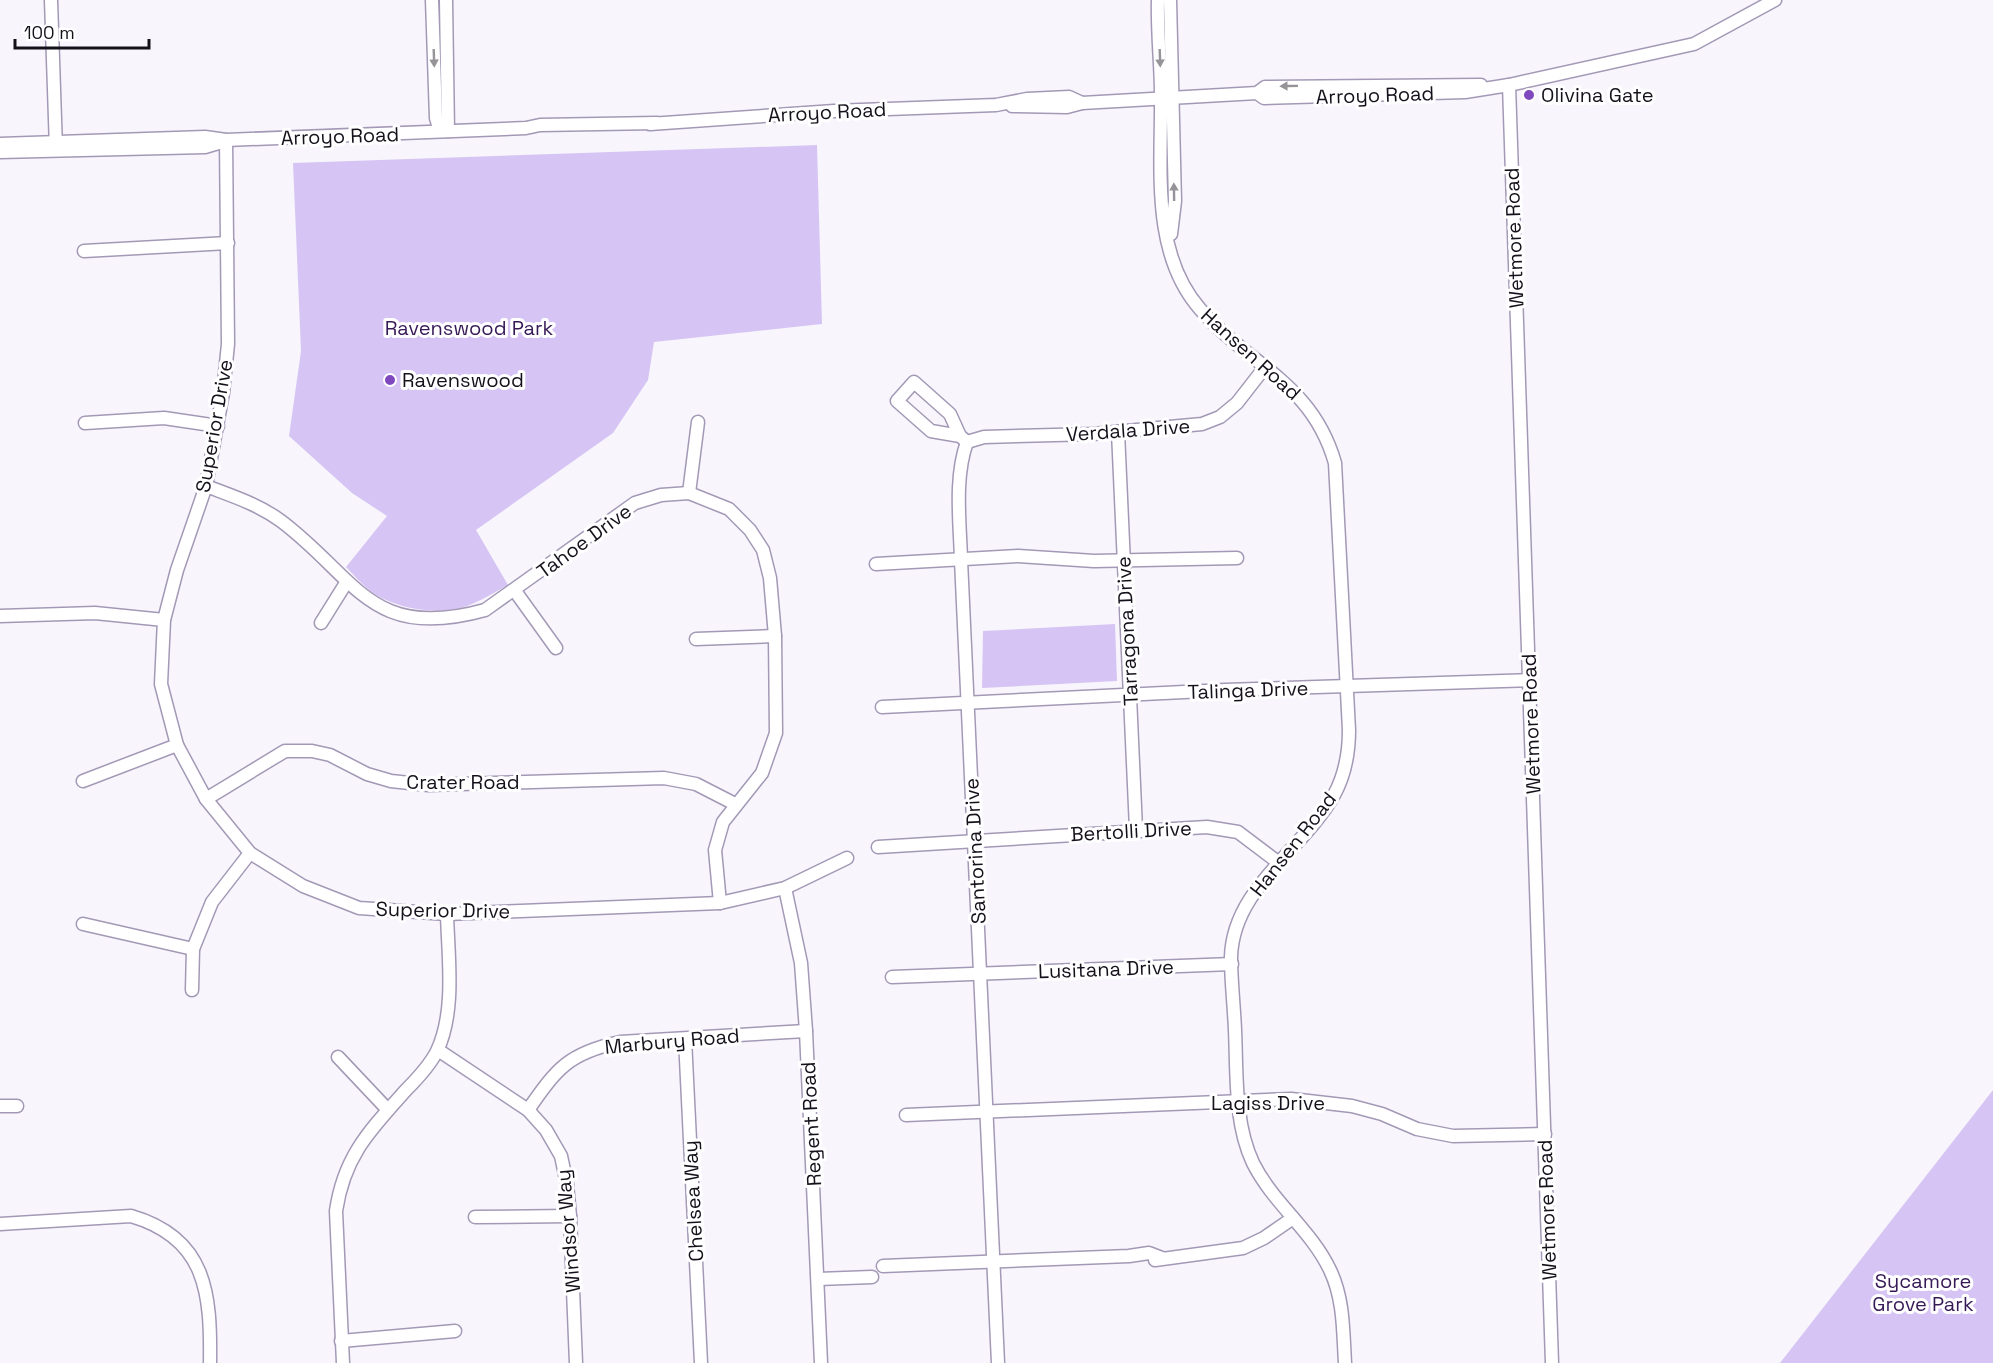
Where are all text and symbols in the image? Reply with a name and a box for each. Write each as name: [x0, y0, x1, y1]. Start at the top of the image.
scale bar: [15, 12, 148, 50]
text: 100 m: [24, 21, 75, 44]
one-way arrow: [430, 49, 439, 68]
one-way arrow: [1155, 49, 1165, 68]
street label: Arroyo Road: [1315, 80, 1435, 110]
one-way arrow: [1280, 82, 1299, 91]
place label: Olivina Gate: [1541, 82, 1654, 108]
marker: Olivina Gate: [1522, 88, 1536, 102]
street label: Arroyo Road: [767, 96, 887, 128]
street label: Arroyo Road: [280, 121, 400, 151]
street label: Wetmore Road: [1499, 167, 1529, 309]
one-way arrow: [1170, 182, 1179, 201]
street label: Hansen Road: [1196, 302, 1306, 406]
park label: Ravenswood Park: [385, 315, 554, 341]
street label: Superior Drive: [190, 357, 238, 495]
place label: Ravenswood: [402, 367, 524, 393]
marker: Ravenswood: [383, 373, 397, 387]
street label: Verdala Drive: [1065, 413, 1191, 447]
street label: Tahoe Drive: [531, 498, 637, 584]
street label: Tarragona Drive: [1110, 556, 1144, 706]
street label: Wetmore Road: [1516, 653, 1546, 795]
street label: Talinga Drive: [1187, 675, 1309, 705]
street label: Crater Road: [406, 769, 520, 795]
street label: Santorina Drive: [958, 777, 992, 925]
street label: Hansen Road: [1244, 786, 1342, 902]
street label: Bertolli Drive: [1070, 815, 1192, 847]
street label: Superior Drive: [375, 896, 511, 924]
street label: Lusitana Drive: [1038, 954, 1174, 984]
street label: Marbury Road: [603, 1022, 741, 1060]
street label: Regent Road: [795, 1061, 827, 1187]
street label: Lagiss Drive: [1211, 1090, 1325, 1116]
street label: Wetmore Road: [1532, 1139, 1562, 1281]
street label: Chelsea Way: [677, 1140, 709, 1262]
street label: Windsor Way: [550, 1168, 586, 1294]
park label: Sycamore Grove Park: [1872, 1268, 1974, 1317]

